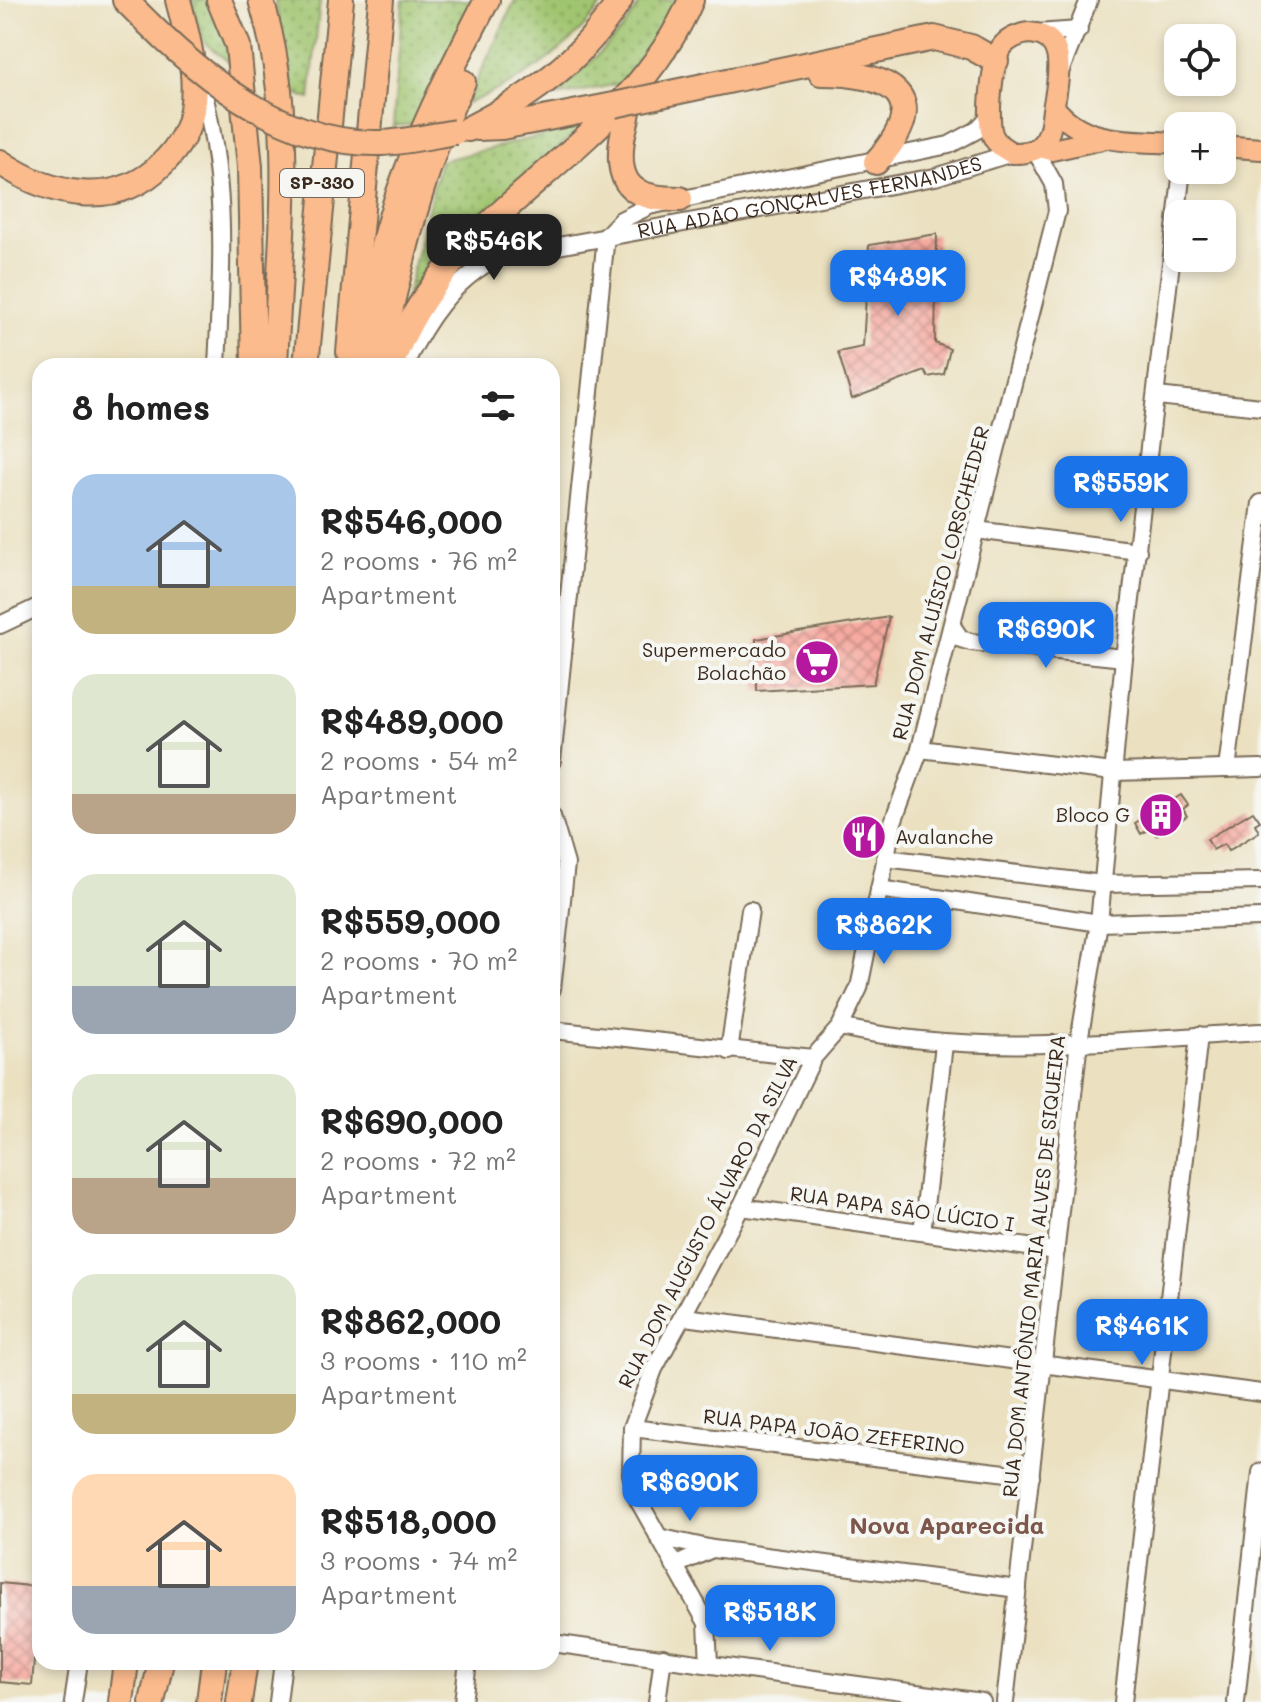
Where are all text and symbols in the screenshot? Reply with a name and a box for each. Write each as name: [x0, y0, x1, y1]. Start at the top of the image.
map controls: [1164, 24, 1236, 272]
button: locate: [1164, 24, 1236, 96]
button: +: [1164, 112, 1236, 184]
street label: RUA ADÃO GONÇALVES FERNANDES: [635, 149, 985, 243]
road number: SP-330: [280, 169, 364, 197]
button: −: [1164, 200, 1236, 272]
pin: R$546K: [429, 214, 559, 282]
text: R$546K: [445, 223, 543, 257]
pin: R$489K: [833, 250, 963, 318]
text: R$489K: [848, 259, 948, 293]
text: 8 homes: [72, 384, 210, 429]
icon: filters: [476, 384, 520, 428]
street label: RUA DOM ALUÍSIO LORSCHEIDER: [886, 423, 995, 743]
pin: R$559K: [1056, 456, 1186, 524]
text: R$559K: [1072, 465, 1170, 499]
text: R$546,000: [320, 498, 503, 543]
icon: home: [136, 506, 232, 602]
text: 2 rooms · 76 m²: [320, 543, 517, 577]
text: Apartment: [320, 577, 457, 611]
pin: R$690K: [981, 602, 1111, 670]
text: R$690K: [996, 611, 1096, 645]
place label: Supermercado Bolachão: [642, 636, 786, 685]
supermarket icon: Supermercado Bolachão: [793, 638, 841, 686]
text: R$489,000: [320, 698, 504, 743]
icon: home: [136, 706, 232, 802]
text: 2 rooms · 54 m²: [320, 743, 517, 777]
text: Apartment: [320, 777, 457, 811]
building icon: Bloco G: [1137, 791, 1185, 839]
place label: Bloco G: [1056, 801, 1130, 827]
restaurant icon: Avalanche: [840, 813, 888, 861]
place label: Avalanche: [895, 823, 994, 849]
text: R$559,000: [320, 898, 501, 943]
pin: R$862K: [819, 898, 949, 966]
icon: home: [136, 906, 232, 1002]
text: R$862K: [835, 907, 933, 941]
text: 2 rooms · 70 m²: [320, 943, 517, 977]
text: Apartment: [320, 977, 457, 1011]
street label: RUA DOM ANTÔNIO MARIA ALVES DE SIQUEIRA: [996, 1033, 1070, 1499]
street label: RUA DOM AUGUSTO ÁLVARO DA SILVA: [612, 1051, 803, 1392]
text: R$690,000: [320, 1098, 503, 1143]
icon: home: [136, 1106, 232, 1202]
text: 2 rooms · 72 m²: [320, 1143, 516, 1177]
text: Apartment: [320, 1177, 457, 1211]
street label: RUA PAPA SÃO LÚCIO I: [788, 1179, 1016, 1237]
text: R$862,000: [320, 1298, 501, 1343]
pin: R$461K: [1077, 1299, 1207, 1367]
icon: home: [136, 1306, 232, 1402]
text: R$461K: [1095, 1308, 1189, 1342]
text: 3 rooms · 110 m²: [320, 1343, 527, 1377]
text: Apartment: [320, 1377, 457, 1411]
street label: RUA PAPA JOÃO ZEFERINO: [702, 1402, 966, 1460]
pin: R$690K: [625, 1455, 755, 1523]
text: R$690K: [640, 1464, 740, 1498]
text: R$518,000: [320, 1498, 497, 1543]
icon: home: [136, 1506, 232, 1602]
district label: Nova Aparecida: [850, 1509, 1044, 1540]
text: 3 rooms · 74 m²: [320, 1543, 517, 1577]
text: Apartment: [320, 1577, 457, 1611]
pin: R$518K: [705, 1585, 835, 1653]
text: R$518K: [723, 1594, 817, 1628]

